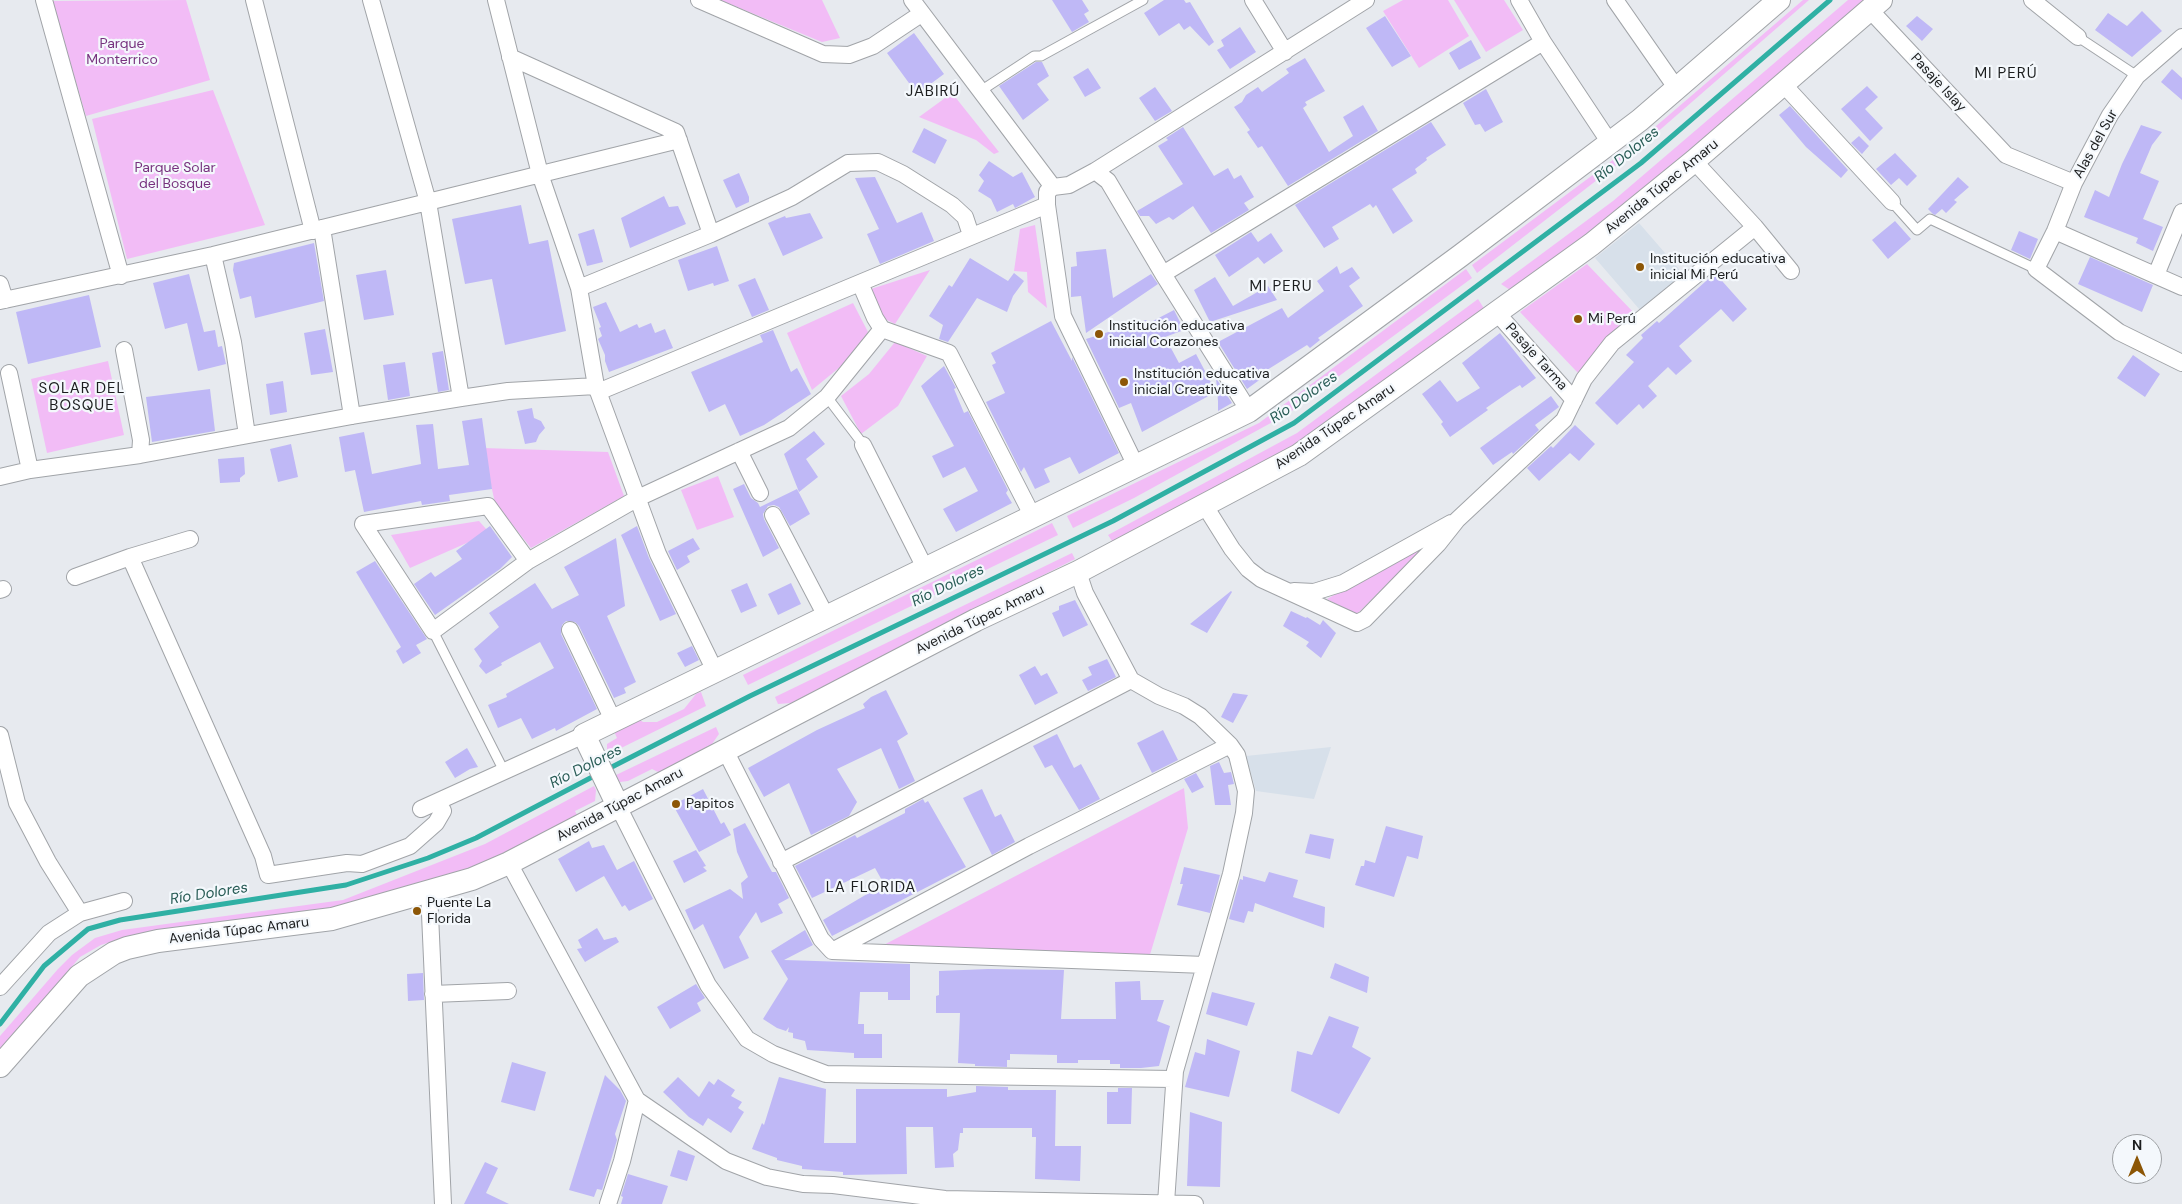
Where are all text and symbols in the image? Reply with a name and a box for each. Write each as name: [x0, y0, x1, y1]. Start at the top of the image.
park label: Parque Monterrico: [86, 36, 158, 68]
street label: Pasaje Islay: [1907, 50, 1969, 116]
district label: MI PERÚ: [1974, 65, 2038, 83]
district label: JABIRÚ: [905, 83, 961, 101]
street label: Alas del Sur: [2070, 107, 2122, 181]
water label: Río Dolores: [1591, 123, 1663, 187]
street label: Avenida Túpac Amaru: [1602, 136, 1722, 238]
park label: Parque Solar del Bosque: [134, 160, 216, 192]
place label: Institución educativa inicial Mi Perú: [1650, 251, 1785, 284]
marker: Institución educativa inicial Mi Perú: [1634, 261, 1646, 273]
district label: MI PERU: [1249, 278, 1313, 296]
place label: Mi Perú: [1588, 311, 1636, 327]
marker: Mi Perú: [1572, 313, 1584, 325]
place label: Institución educativa inicial Corazones: [1109, 318, 1244, 351]
street label: Pasaje Tarma: [1501, 320, 1571, 394]
marker: Institución educativa inicial Corazones: [1093, 328, 1105, 340]
place label: Institución educativa inicial Creativite: [1134, 366, 1269, 398]
water label: Río Dolores: [1267, 368, 1341, 428]
marker: Institución educativa inicial Creativite: [1118, 376, 1130, 388]
district label: SOLAR DEL BOSQUE: [37, 380, 127, 415]
street label: Avenida Túpac Amaru: [1272, 381, 1398, 473]
water label: Río Dolores: [909, 561, 987, 611]
street label: Avenida Túpac Amaru: [913, 582, 1047, 658]
water label: Río Dolores: [547, 741, 625, 793]
street label: Avenida Túpac Amaru: [554, 764, 686, 846]
place label: Papitos: [686, 796, 734, 812]
marker: Papitos: [670, 798, 682, 810]
water label: Río Dolores: [169, 879, 249, 909]
district label: LA FLORIDA: [825, 879, 917, 897]
place label: Puente La Florida: [427, 895, 491, 928]
marker: Puente La Florida: [411, 905, 423, 917]
street label: Avenida Túpac Amaru: [168, 914, 310, 948]
north arrow: [2112, 1134, 2162, 1184]
text: N: [2132, 1136, 2142, 1154]

